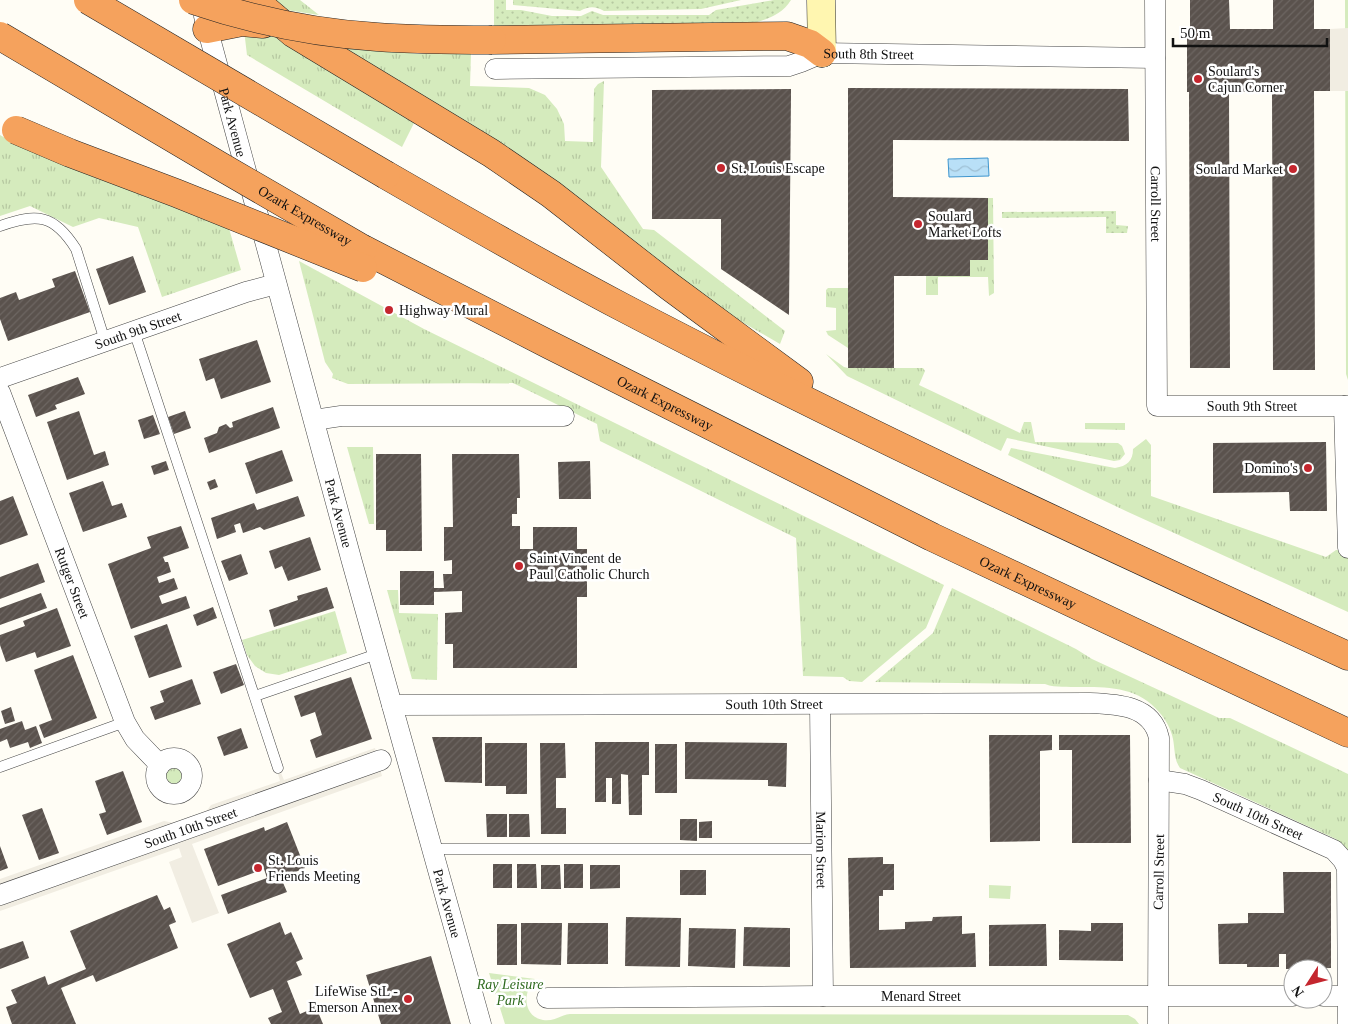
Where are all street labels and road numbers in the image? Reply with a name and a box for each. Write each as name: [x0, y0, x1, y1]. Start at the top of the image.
street label: South 8th Street: [823, 46, 914, 62]
street label: Park Avenue: [216, 86, 249, 158]
street label: Carroll Street: [1148, 166, 1164, 242]
street label: Ozark Expressway: [256, 182, 355, 248]
street label: South 9th Street: [93, 308, 183, 352]
street label: Ozark Expressway: [615, 372, 716, 433]
street label: South 9th Street: [1207, 399, 1297, 414]
street label: Park Avenue: [322, 477, 355, 549]
street label: Rutger Street: [52, 545, 92, 620]
street label: Ozark Expressway: [977, 553, 1079, 612]
street label: South 10th Street: [725, 696, 823, 712]
street label: South 10th Street: [1211, 789, 1306, 843]
street label: South 10th Street: [142, 804, 239, 851]
street label: Marion Street: [814, 811, 829, 889]
street label: Carroll Street: [1151, 834, 1167, 910]
street label: Park Avenue: [431, 867, 464, 939]
street label: Menard Street: [881, 989, 961, 1004]

